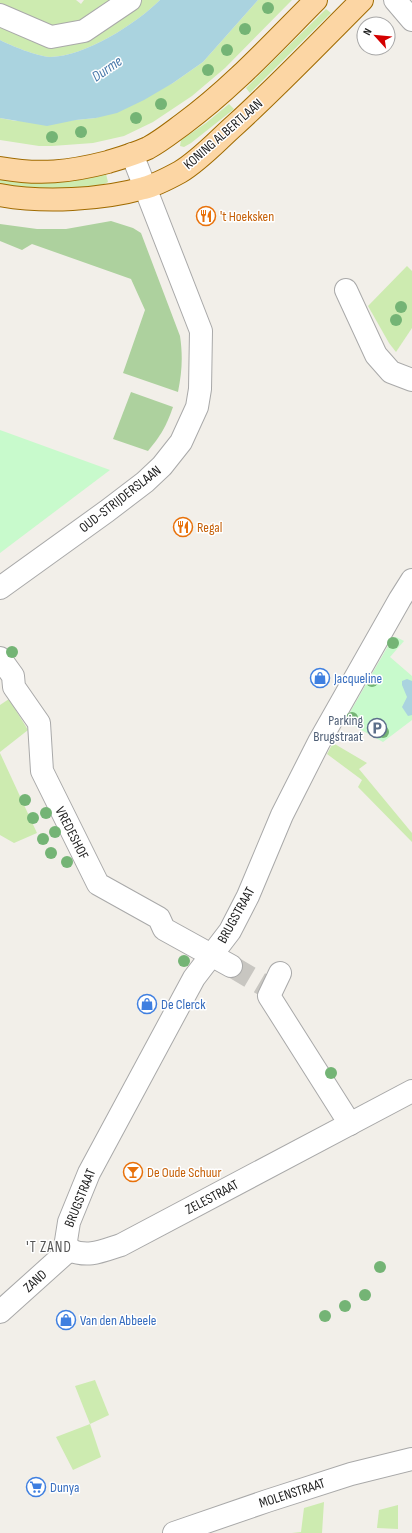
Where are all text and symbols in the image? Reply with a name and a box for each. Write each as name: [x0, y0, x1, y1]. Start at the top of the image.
north arrow: [356, 16, 396, 56]
text: N: [360, 26, 375, 37]
water label: Durme: [88, 52, 126, 86]
street label: KONING ALBERTLAAN: [180, 95, 266, 173]
restaurant icon: 't Hoeksken: [195, 205, 217, 227]
place label: 't Hoeksken: [220, 208, 274, 225]
street label: OUD-STRIJDERSLAAN: [76, 462, 164, 536]
restaurant icon: Regal: [172, 516, 194, 538]
place label: Regal: [197, 519, 222, 536]
shop icon: Jacqueline: [309, 667, 331, 689]
place label: Jacqueline: [333, 670, 382, 687]
place label: Parking Brugstraat: [313, 712, 363, 745]
parking icon: Parking Brugstraat: [366, 717, 388, 739]
street label: VREDESHOF: [52, 804, 93, 863]
street label: BRUGSTRAAT: [214, 884, 259, 946]
shop icon: De Clerck: [136, 993, 158, 1015]
place label: De Clerck: [161, 996, 206, 1013]
bar icon: De Oude Schuur: [122, 1161, 144, 1183]
place label: De Oude Schuur: [147, 1164, 222, 1181]
street label: BRUGSTRAAT: [61, 1166, 100, 1230]
street label: ZELESTRAAT: [183, 1176, 242, 1218]
district label: 'T ZAND: [26, 1238, 72, 1257]
street label: ZAND: [20, 1266, 50, 1296]
shop icon: Van den Abbeele: [55, 1309, 77, 1331]
place label: Van den Abbeele: [80, 1312, 156, 1329]
street label: MOLENSTRAAT: [257, 1474, 328, 1512]
supermarket icon: Dunya: [25, 1476, 47, 1498]
place label: Dunya: [50, 1479, 79, 1496]

